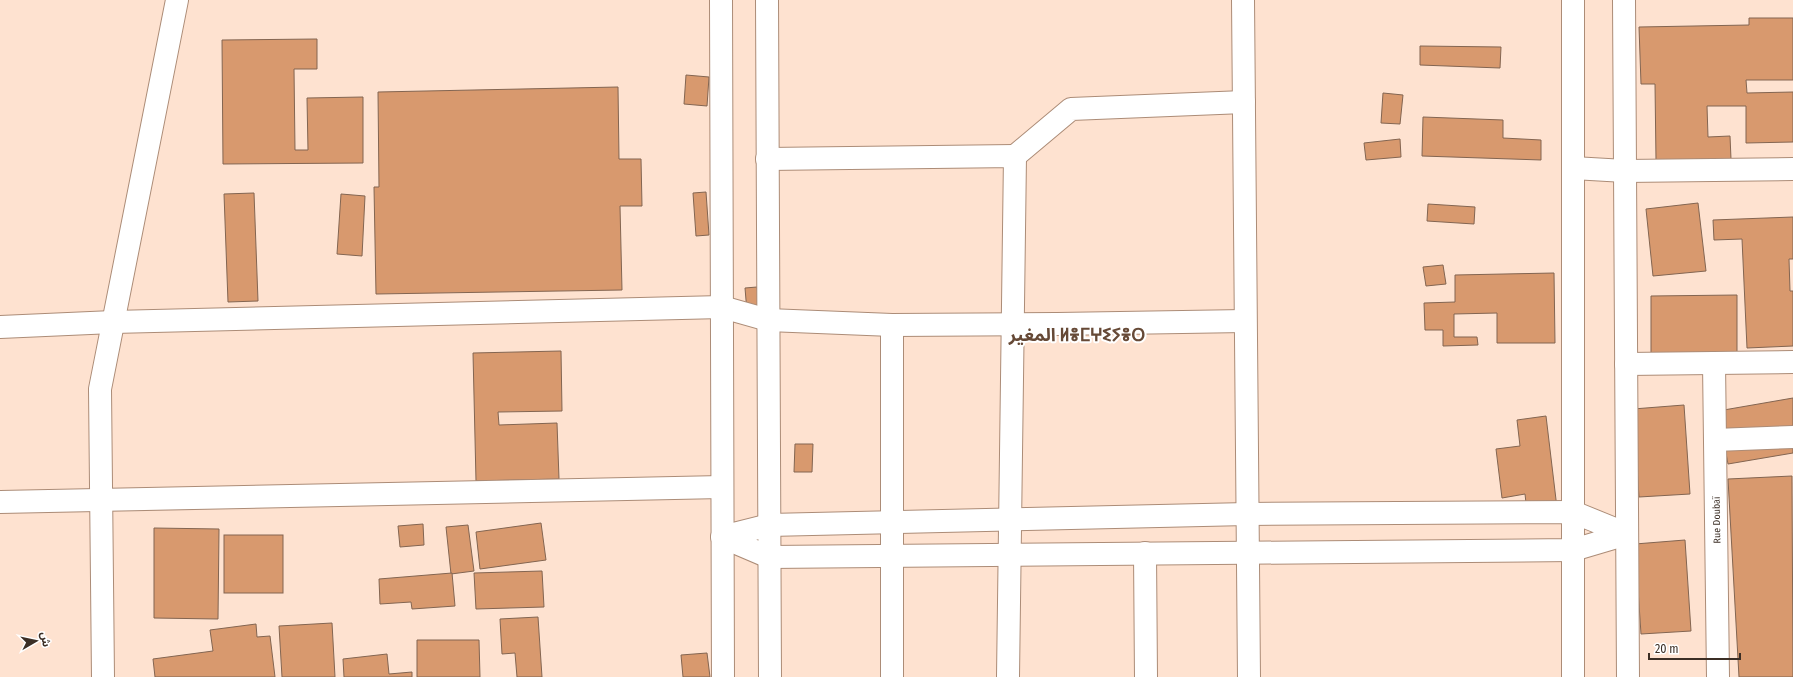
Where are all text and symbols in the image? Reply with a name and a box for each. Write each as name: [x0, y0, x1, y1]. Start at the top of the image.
district label: المغير ⵍⴻⵎⵖⵉⵢⴻⵔ: [1008, 324, 1145, 346]
street label: Rue Doubaï: [1711, 496, 1723, 544]
north arrow: [16, 621, 56, 661]
text: ش: [38, 631, 53, 648]
scale bar: [1649, 635, 1740, 661]
text: 20 m: [1655, 642, 1679, 656]

